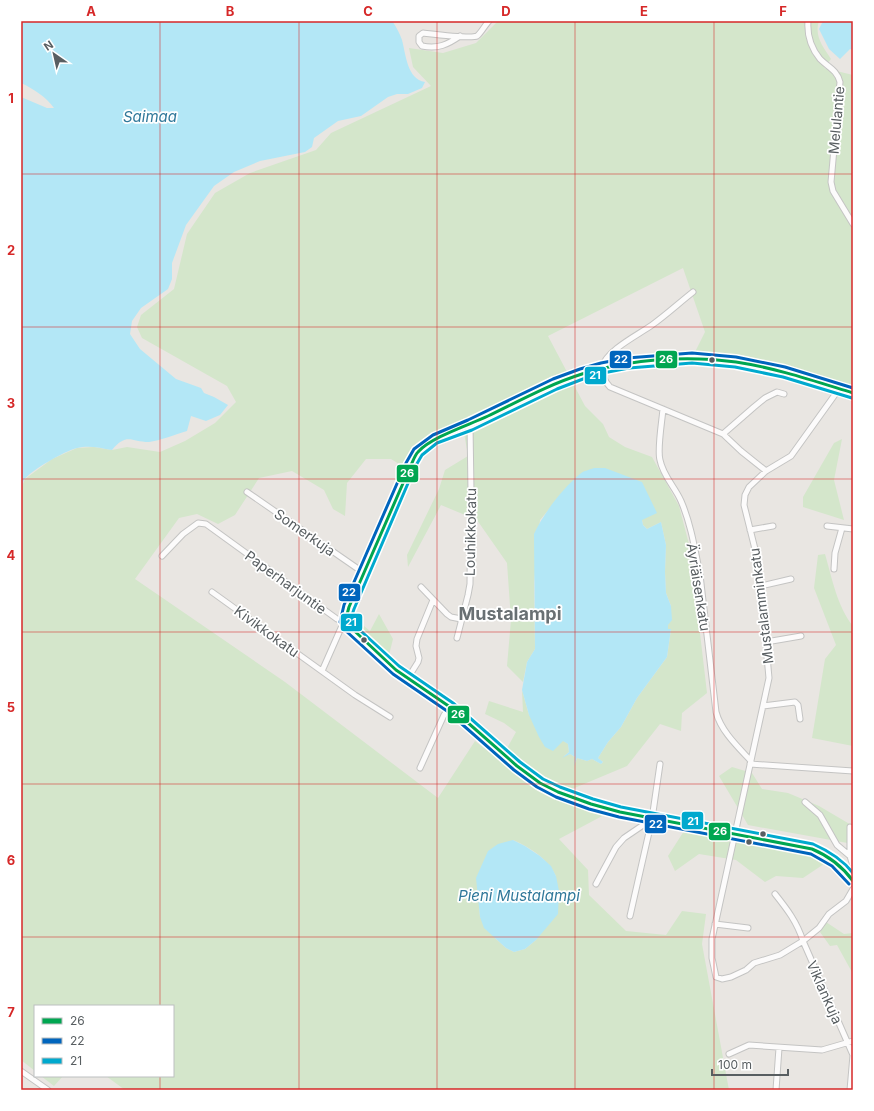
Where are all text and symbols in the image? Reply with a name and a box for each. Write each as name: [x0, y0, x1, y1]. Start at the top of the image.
text: A: [86, 3, 96, 19]
text: B: [226, 3, 235, 19]
text: C: [363, 3, 373, 19]
text: D: [501, 3, 511, 19]
text: E: [640, 3, 648, 19]
text: F: [779, 3, 787, 19]
north arrow: [34, 34, 74, 74]
text: N: [41, 38, 56, 54]
street label: Melulantie: [825, 85, 847, 155]
text: 1: [8, 90, 14, 106]
water label: Saimaa: [123, 107, 177, 126]
text: 2: [7, 242, 15, 258]
line badge: 22: [609, 350, 632, 369]
line badge: 26: [655, 350, 678, 369]
text: 22: [614, 352, 628, 366]
text: 26: [659, 352, 673, 366]
unlabelled marker: [707, 355, 717, 365]
line badge: 21: [584, 366, 607, 385]
text: 21: [589, 368, 601, 382]
text: 3: [7, 395, 15, 411]
line badge: 26: [396, 464, 419, 483]
text: 26: [400, 466, 414, 480]
street label: Louhikkokatu: [461, 488, 479, 576]
street label: Somerkuja: [271, 505, 339, 559]
street label: Äyriäisenkatu: [684, 542, 714, 632]
text: 4: [7, 547, 16, 563]
street label: Paperharjuntie: [242, 547, 330, 617]
street label: Mustalamminkatu: [745, 547, 777, 665]
line badge: 22: [338, 583, 361, 602]
text: 22: [342, 585, 356, 599]
street label: Kivikkokatu: [231, 602, 303, 660]
district label: Mustalampi: [458, 603, 562, 624]
line badge: 21: [340, 613, 363, 632]
text: 21: [345, 615, 357, 629]
unlabelled marker: [359, 635, 369, 645]
text: 5: [7, 699, 15, 715]
line badge: 26: [447, 705, 470, 724]
text: 26: [451, 707, 465, 721]
line badge: 21: [681, 811, 704, 830]
line badge: 22: [644, 814, 667, 834]
text: 21: [687, 814, 699, 828]
text: 22: [649, 817, 663, 831]
line badge: 26: [708, 822, 731, 841]
text: 26: [713, 824, 727, 838]
unlabelled marker: [758, 829, 768, 839]
unlabelled marker: [744, 837, 754, 847]
text: 6: [7, 852, 15, 868]
water label: Pieni Mustalampi: [458, 886, 580, 905]
street label: Viklankuja: [804, 958, 846, 1026]
text: 7: [7, 1004, 15, 1020]
legend: [34, 1005, 174, 1077]
text: 26: [70, 1013, 85, 1028]
text: 22: [70, 1033, 85, 1048]
scale bar: [712, 1051, 788, 1077]
text: 21: [70, 1053, 82, 1068]
text: 100 m: [718, 1057, 752, 1072]

